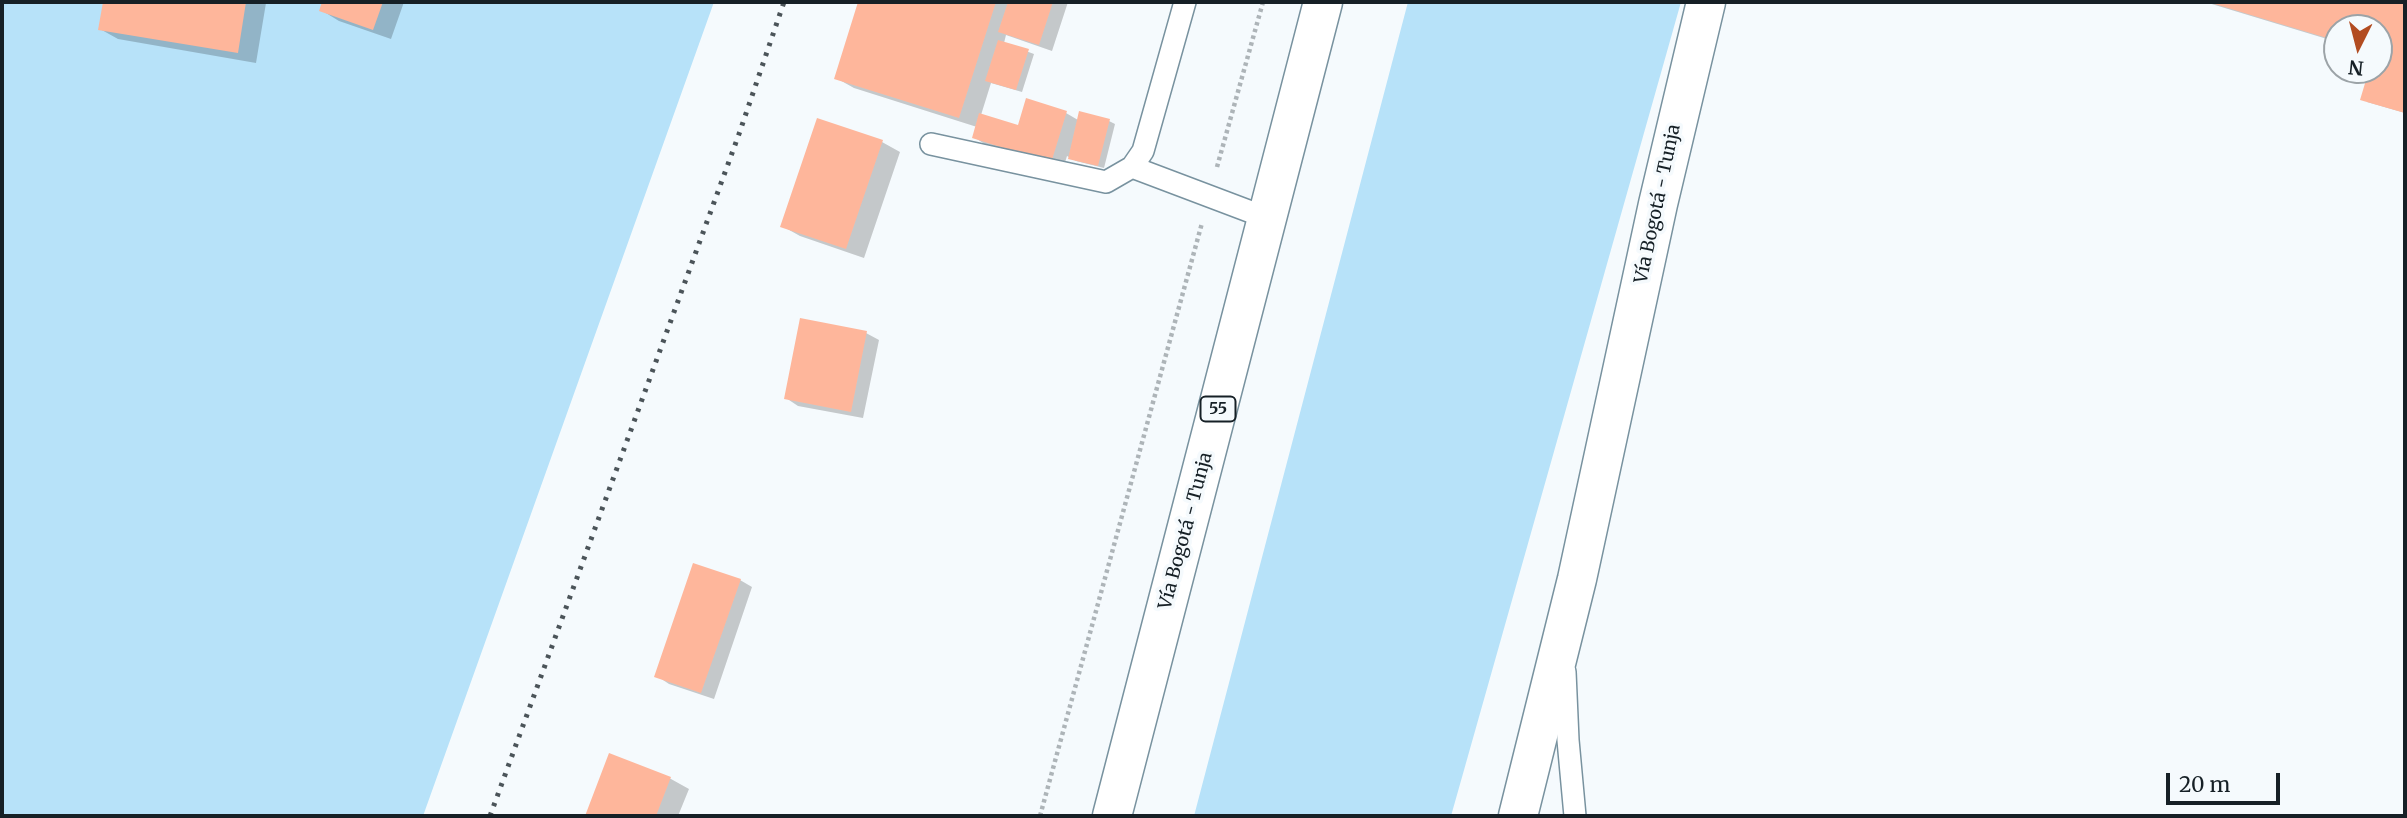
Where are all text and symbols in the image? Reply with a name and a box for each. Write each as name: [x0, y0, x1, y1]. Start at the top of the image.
north arrow: [2323, 14, 2393, 84]
text: N: [2347, 55, 2365, 81]
street label: Vía Bogotá - Tunja: [1631, 123, 1685, 285]
road number: 55: [1200, 396, 1236, 422]
street label: Vía Bogotá - Tunja: [1155, 450, 1217, 612]
scale bar: [2169, 758, 2283, 802]
text: 20 m: [2179, 771, 2230, 798]

